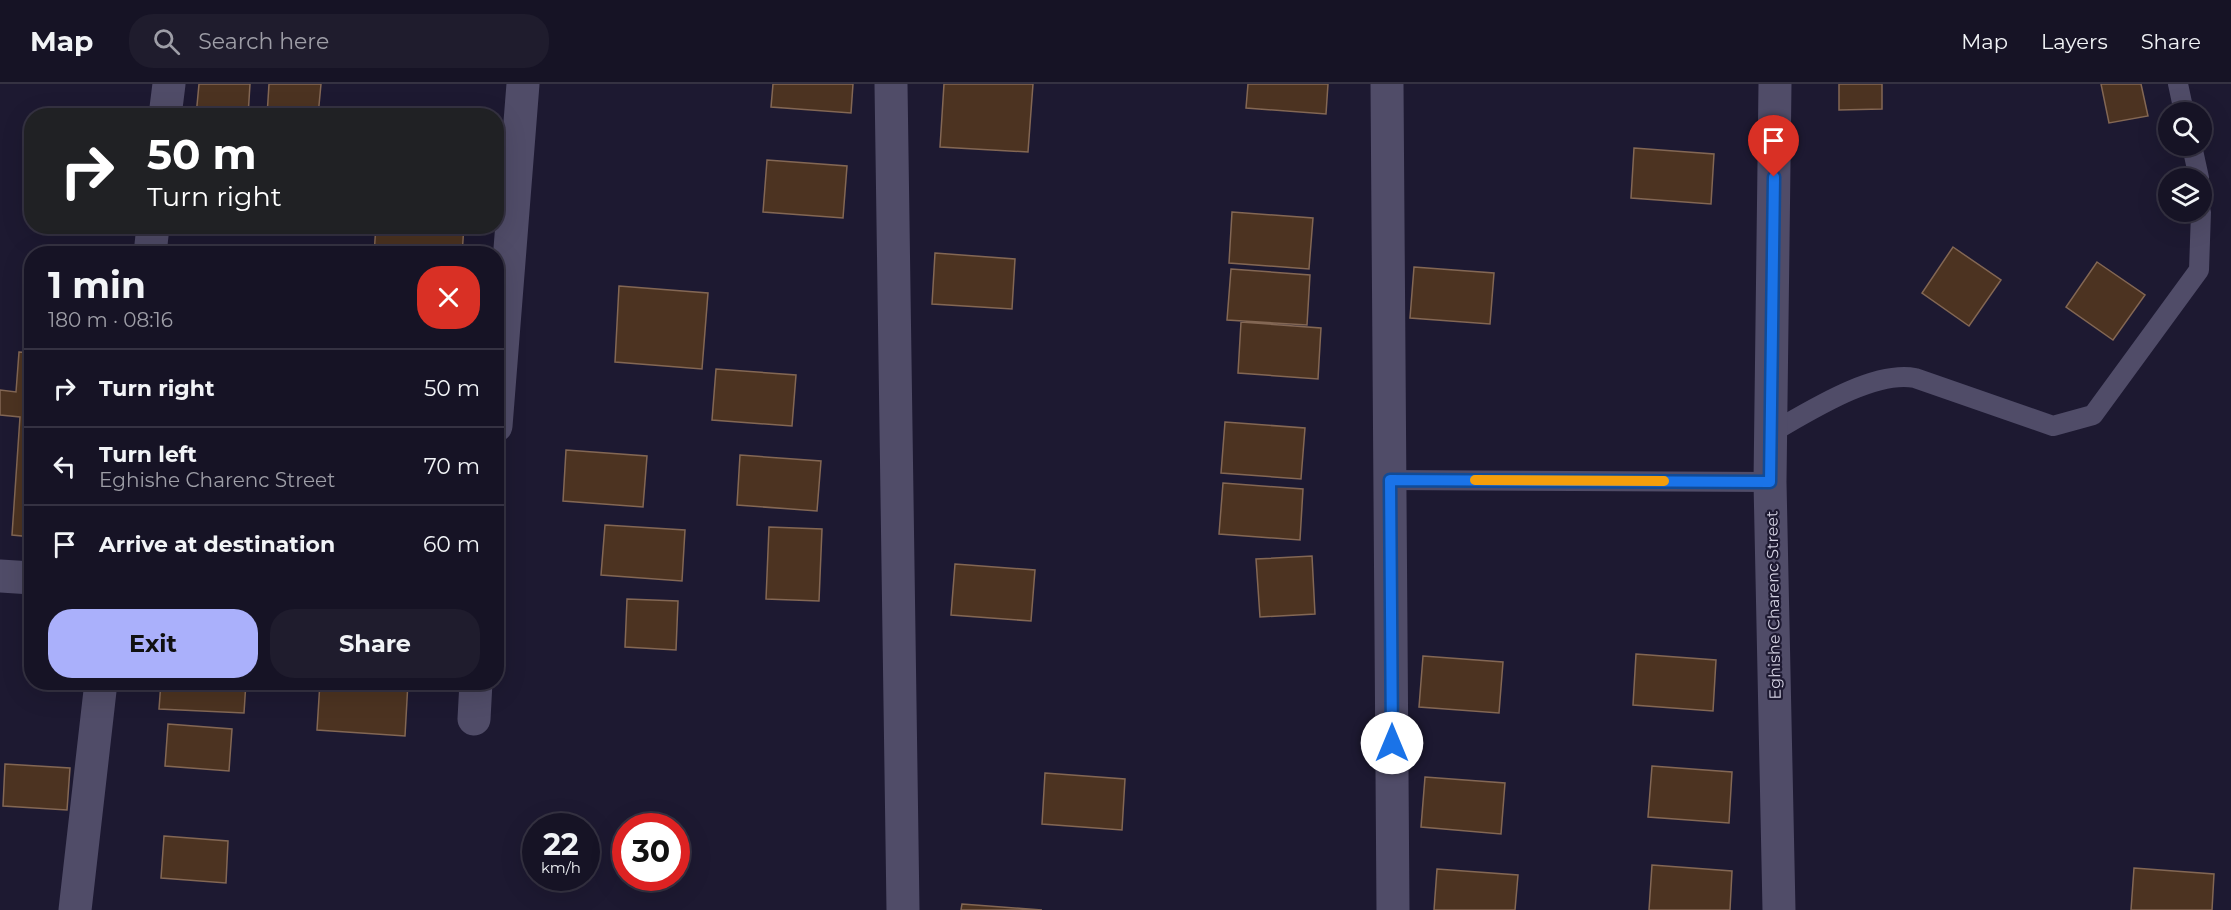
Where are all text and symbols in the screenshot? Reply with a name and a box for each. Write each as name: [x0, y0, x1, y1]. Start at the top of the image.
search box: [129, 14, 549, 68]
text: Map: [30, 24, 93, 58]
icon: search: [150, 25, 183, 58]
text: Search here: [198, 28, 329, 55]
text: Map: [1961, 29, 2008, 54]
text: Layers: [2041, 29, 2108, 54]
text: Share: [2141, 29, 2201, 54]
map controls: [2158, 102, 2212, 222]
button: search: [2158, 102, 2212, 156]
pin: [1748, 115, 1799, 177]
icon: arrive: [1757, 124, 1790, 157]
text: 50 m: [147, 128, 256, 180]
icon: right: [48, 132, 126, 210]
button: layers: [2158, 168, 2212, 222]
text: Turn right: [147, 180, 282, 213]
text: 1 min: [48, 263, 146, 307]
button: close: [417, 266, 480, 329]
text: 180 m · 08:16: [48, 308, 173, 332]
icon: right: [48, 372, 81, 405]
text: Turn right: [99, 375, 214, 402]
text: 50 m: [424, 375, 480, 402]
text: Turn left: [99, 441, 197, 468]
icon: left: [48, 450, 81, 483]
text: 70 m: [424, 453, 480, 480]
text: Eghishe Charenc Street: [99, 468, 335, 492]
street label: Eghishe Charenc Street: [1762, 510, 1785, 700]
icon: arrive: [48, 528, 81, 561]
text: Arrive at destination: [99, 531, 335, 558]
text: 60 m: [423, 531, 480, 558]
button: Exit: [48, 609, 258, 678]
button: Share: [270, 609, 480, 678]
position arrow: [1360, 711, 1424, 775]
speed limit sign: 30: [612, 813, 690, 891]
text: 22: [543, 826, 579, 863]
text: km/h: [541, 858, 581, 877]

